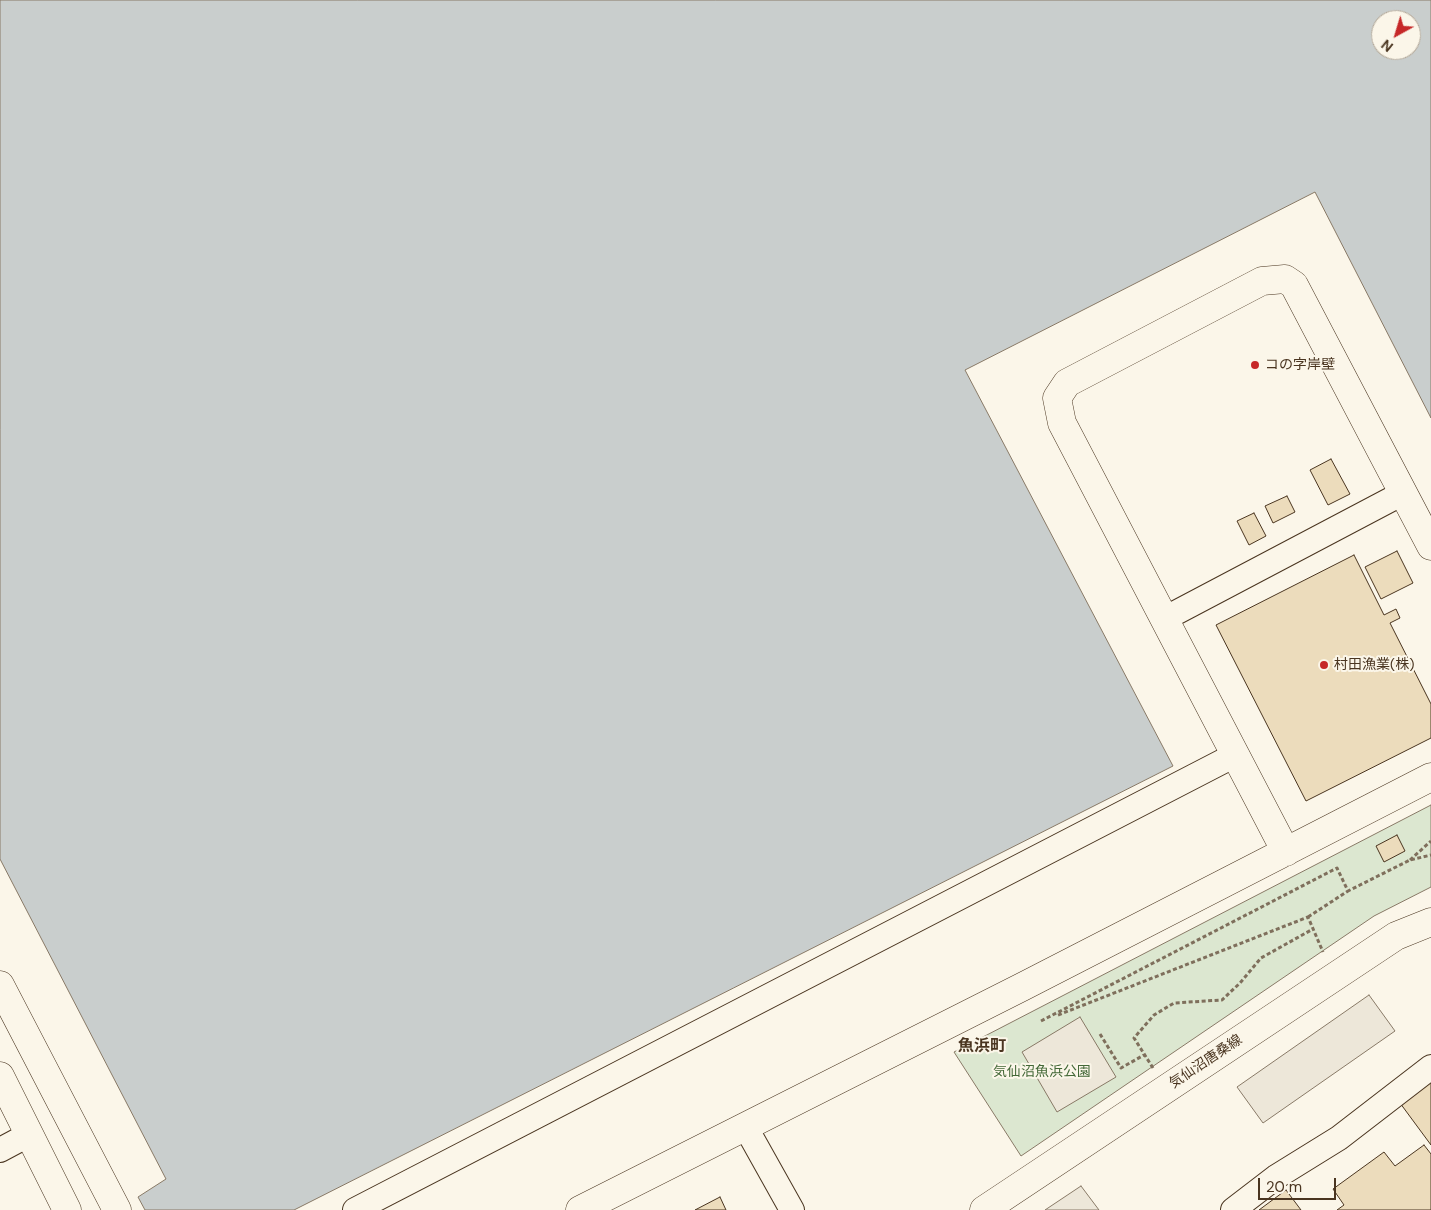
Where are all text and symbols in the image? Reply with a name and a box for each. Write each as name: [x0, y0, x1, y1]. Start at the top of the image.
north arrow: [1371, 10, 1421, 60]
text: N: [1378, 36, 1397, 56]
place label: コの字岸壁: [1265, 357, 1335, 373]
marker: コの字岸壁: [1249, 359, 1261, 371]
place label: 村田漁業(株): [1334, 657, 1414, 673]
marker: 村田漁業(株): [1318, 659, 1330, 671]
street label: 気仙沼唐桑線: [1166, 1032, 1246, 1092]
district label: 魚浜町: [958, 1037, 1006, 1057]
park label: 気仙沼魚浜公園: [993, 1064, 1091, 1080]
scale bar: [1261, 1168, 1338, 1200]
text: 20 m: [1266, 1177, 1302, 1197]

